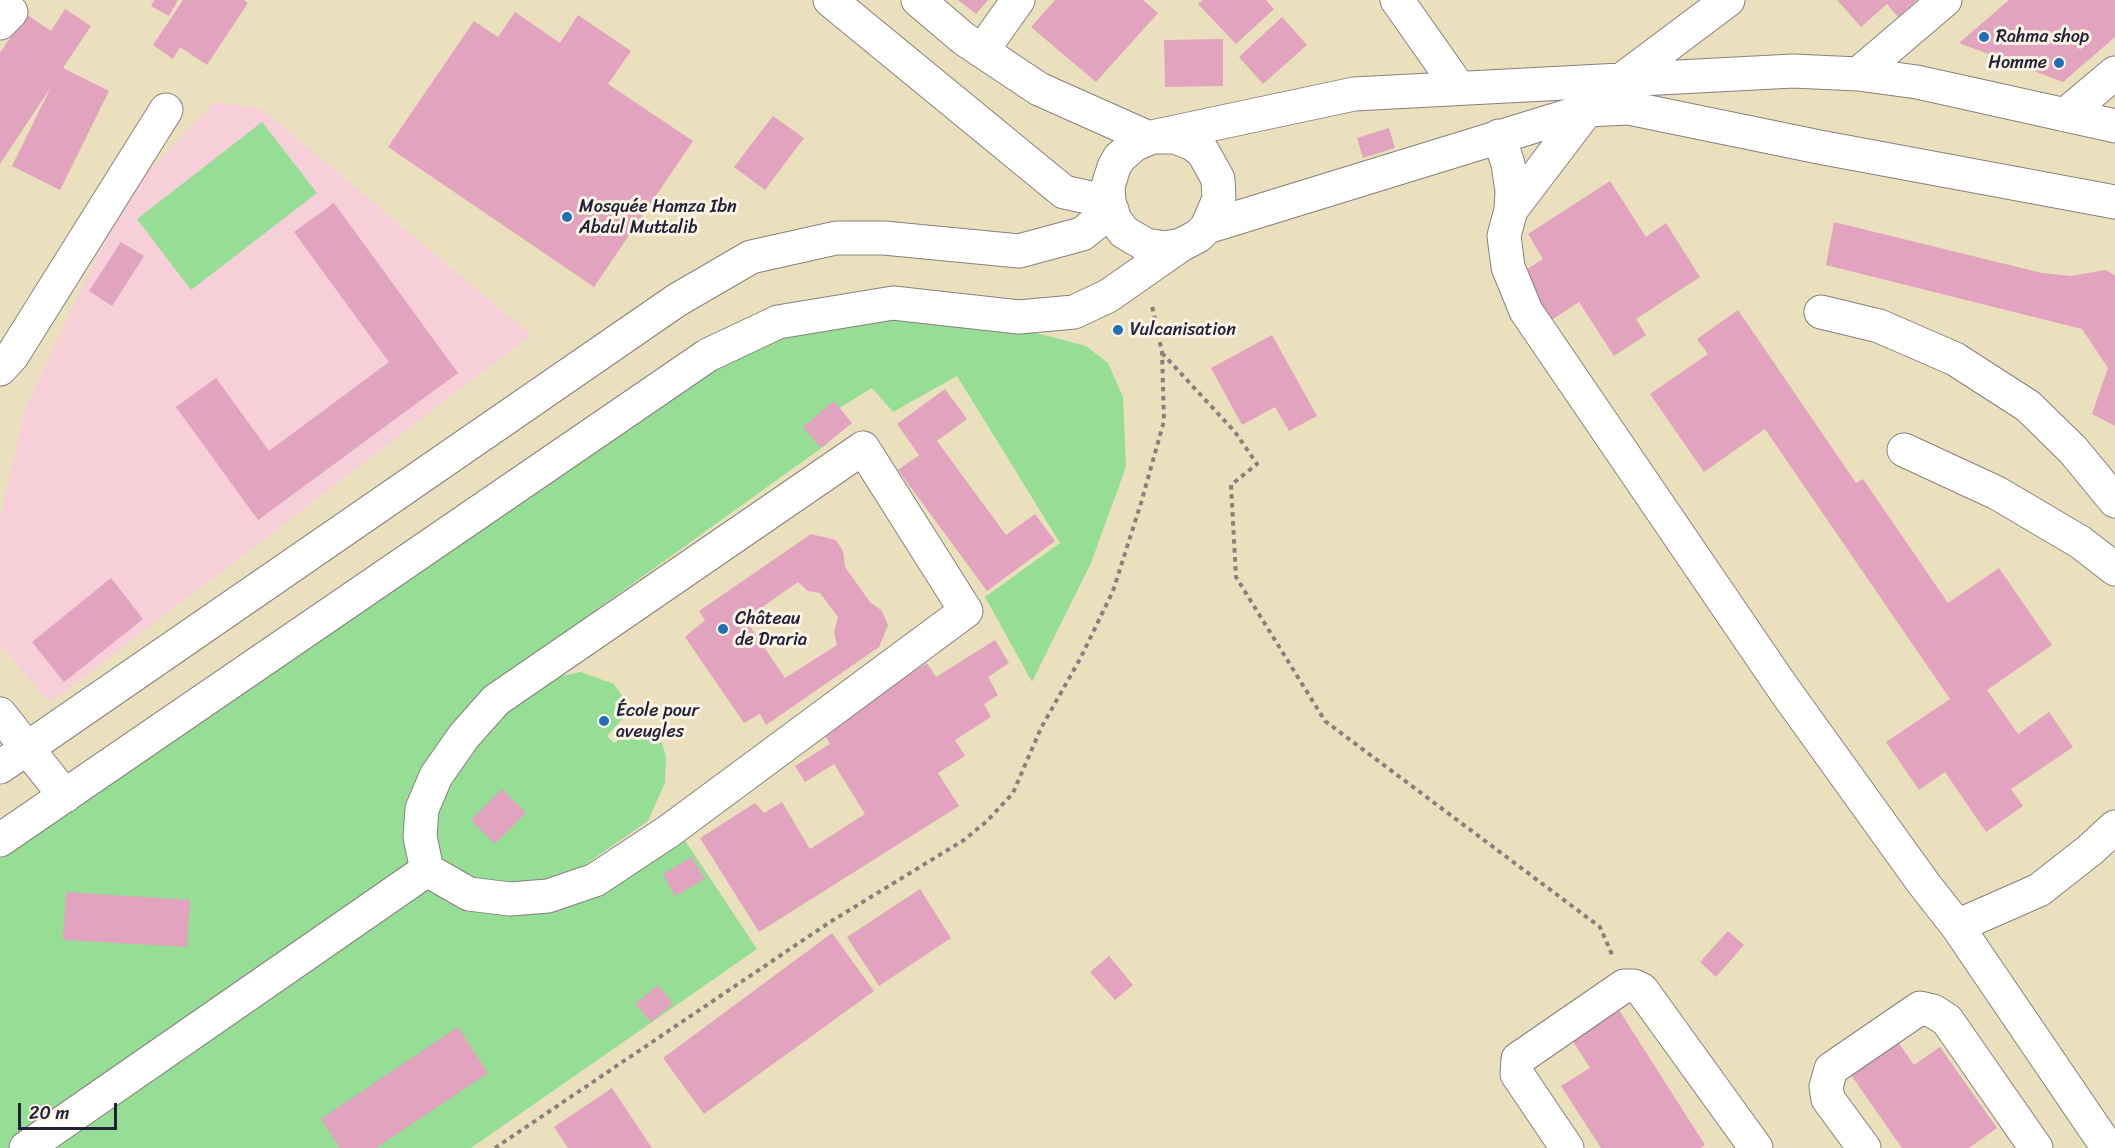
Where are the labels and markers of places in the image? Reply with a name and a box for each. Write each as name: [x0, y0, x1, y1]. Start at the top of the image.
place label: Rahma shop: [1996, 26, 2089, 48]
marker: Rahma shop: [1977, 30, 1991, 44]
place label: Homme: [1988, 52, 2047, 74]
marker: Homme: [2052, 56, 2066, 70]
place label: Mosquée Hamza Ibn Abdul Muttalib: [579, 196, 737, 238]
marker: Mosquée Hamza Ibn Abdul Muttalib: [560, 210, 574, 224]
place label: Vulcanisation: [1130, 319, 1236, 341]
marker: Vulcanisation: [1111, 323, 1125, 337]
place label: Château de Draria: [735, 608, 807, 650]
marker: Château de Draria: [716, 622, 730, 636]
place label: École pour aveugles: [616, 700, 699, 742]
marker: École pour aveugles: [597, 714, 611, 728]

